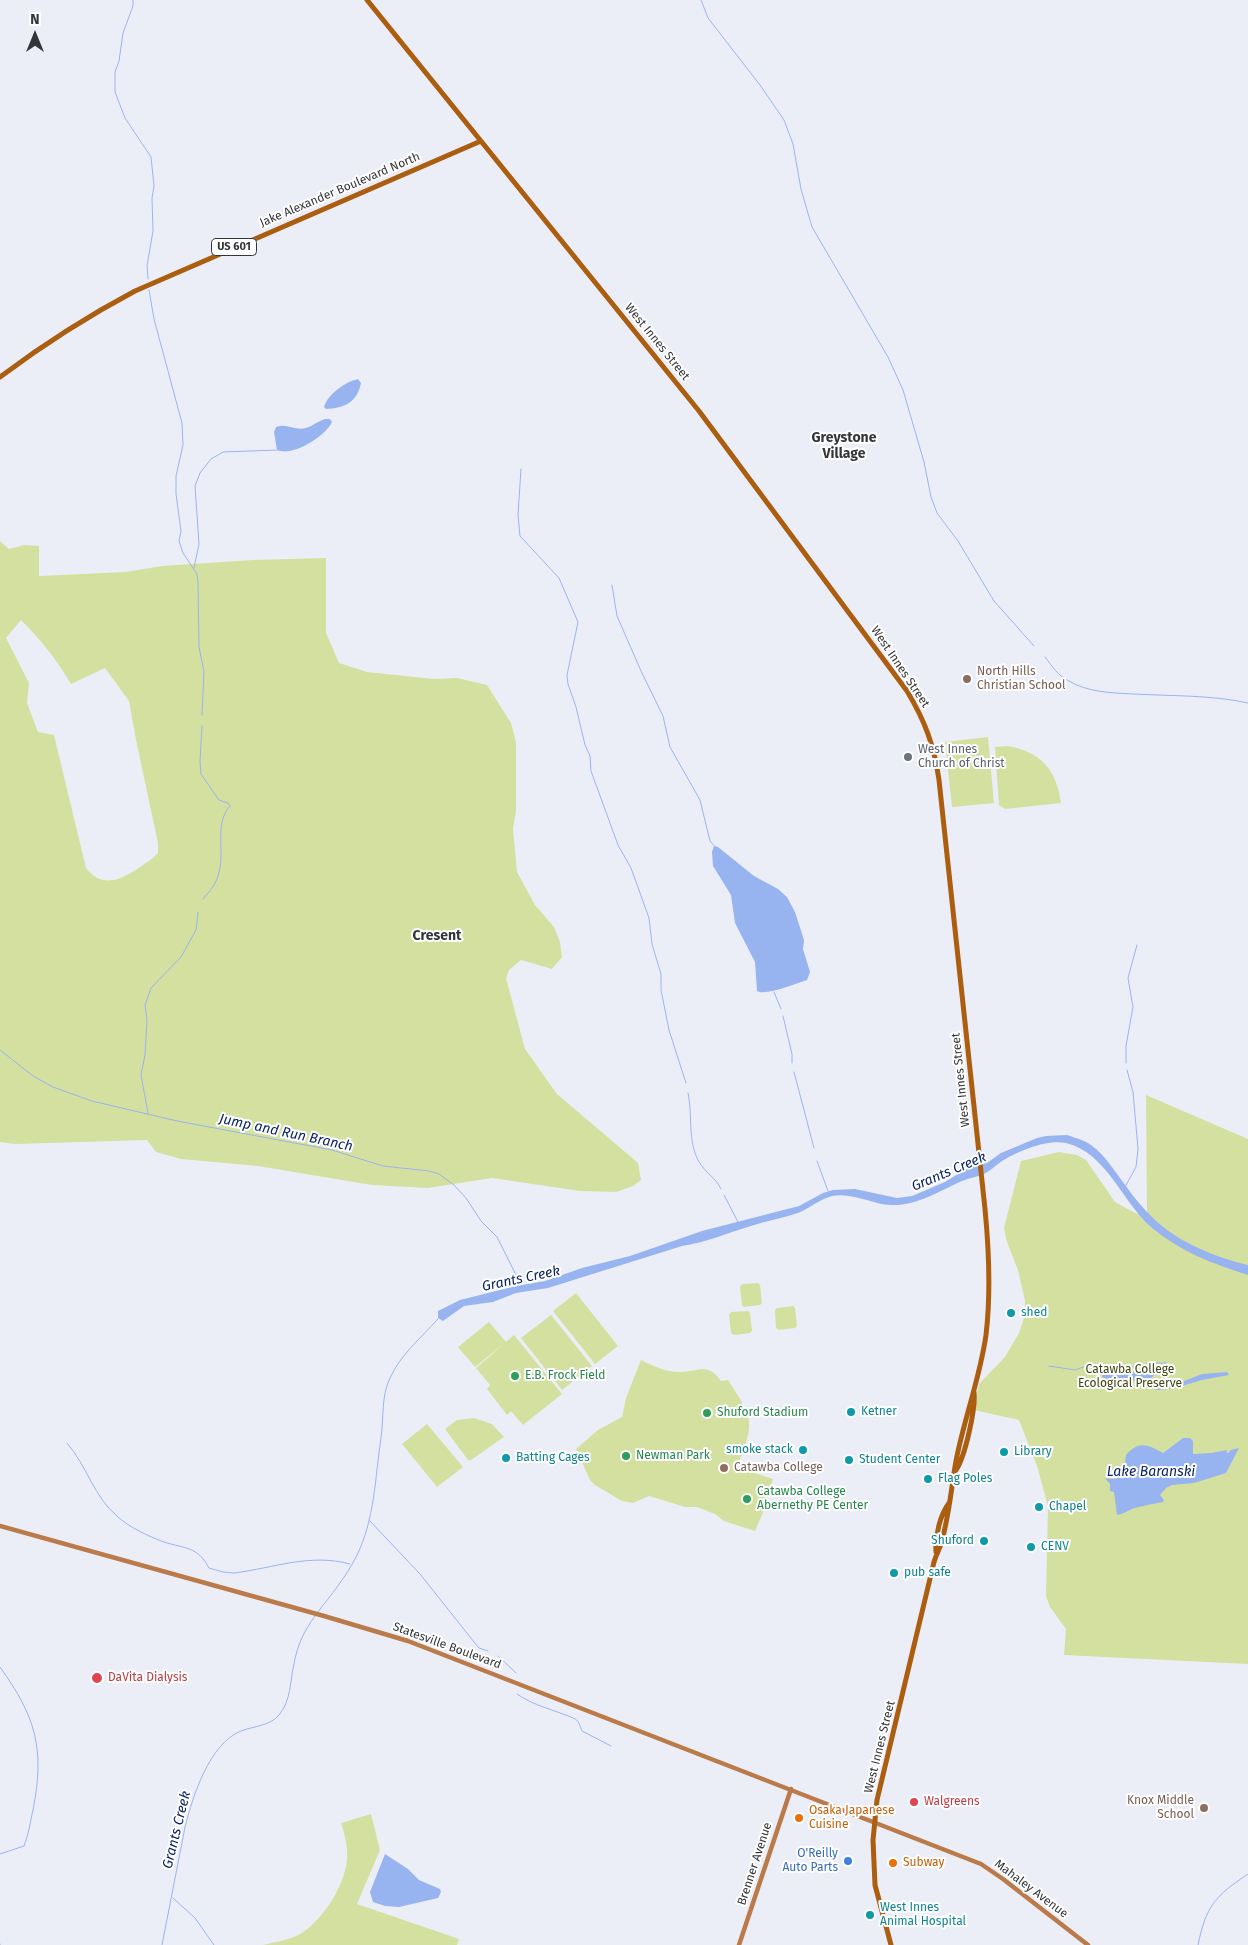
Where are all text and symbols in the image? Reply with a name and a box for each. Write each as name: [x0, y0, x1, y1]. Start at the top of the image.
north arrow: [10, 10, 60, 60]
text: N: [30, 11, 40, 28]
street label: Jake Alexander Boulevard North: [258, 150, 422, 230]
road number: US 601: [212, 238, 256, 256]
street label: West Innes Street: [622, 301, 692, 383]
district label: Greystone Village: [812, 430, 876, 462]
street label: West Innes Street: [867, 624, 933, 710]
place label: North Hills Christian School: [977, 665, 1066, 693]
marker: North Hills Christian School: [961, 673, 973, 685]
place label: West Innes Church of Christ: [918, 743, 1005, 771]
marker: West Innes Church of Christ: [902, 751, 914, 763]
district label: Cresent: [413, 928, 461, 944]
street label: West Innes Street: [949, 1032, 973, 1128]
water label: Jump and Run Branch: [218, 1111, 354, 1155]
water label: Grants Creek: [909, 1149, 989, 1195]
water label: Grants Creek: [480, 1263, 562, 1295]
place label: shed: [1021, 1306, 1047, 1320]
marker: shed: [1005, 1307, 1017, 1319]
park label: Catawba College Ecological Preserve: [1078, 1363, 1182, 1391]
place label: E.B. Frock Field: [525, 1369, 605, 1383]
marker: E.B. Frock Field: [509, 1370, 521, 1382]
place label: Ketner: [861, 1405, 897, 1419]
place label: Shuford Stadium: [717, 1406, 808, 1420]
marker: Ketner: [845, 1406, 857, 1418]
marker: Shuford Stadium: [701, 1407, 713, 1419]
place label: smoke stack: [726, 1443, 793, 1457]
marker: smoke stack: [797, 1444, 809, 1456]
place label: Library: [1014, 1445, 1052, 1459]
marker: Library: [998, 1446, 1010, 1458]
place label: Newman Park: [636, 1449, 710, 1463]
marker: Newman Park: [620, 1450, 632, 1462]
place label: Batting Cages: [516, 1451, 590, 1465]
marker: Batting Cages: [500, 1452, 512, 1464]
place label: Student Center: [859, 1453, 940, 1467]
marker: Student Center: [843, 1454, 855, 1466]
place label: Catawba College: [734, 1461, 823, 1475]
marker: Catawba College: [718, 1462, 730, 1474]
water label: Lake Baranski: [1107, 1464, 1195, 1480]
place label: Flag Poles: [938, 1472, 992, 1486]
marker: Flag Poles: [922, 1473, 934, 1485]
place label: Catawba College Abernethy PE Center: [757, 1485, 868, 1513]
marker: Catawba College Abernethy PE Center: [741, 1493, 753, 1505]
place label: Chapel: [1049, 1500, 1086, 1514]
marker: Chapel: [1033, 1501, 1045, 1513]
place label: Shuford: [931, 1534, 974, 1548]
marker: Shuford: [978, 1535, 990, 1547]
place label: CENV: [1041, 1540, 1069, 1554]
marker: CENV: [1025, 1541, 1037, 1553]
place label: pub safe: [904, 1566, 951, 1580]
marker: pub safe: [888, 1567, 900, 1579]
street label: Statesville Boulevard: [391, 1620, 503, 1672]
marker: DaVita Dialysis: [90, 1671, 104, 1685]
place label: DaVita Dialysis: [108, 1671, 187, 1685]
street label: West Innes Street: [862, 1699, 898, 1795]
water label: Grants Creek: [159, 1789, 195, 1871]
place label: Knox Middle School: [1127, 1794, 1194, 1822]
place label: Walgreens: [924, 1795, 980, 1809]
marker: Walgreens: [908, 1796, 920, 1808]
marker: Knox Middle School: [1198, 1802, 1210, 1814]
place label: Osaka Japanese Cuisine: [809, 1804, 894, 1832]
marker: Osaka Japanese Cuisine: [793, 1812, 805, 1824]
street label: Brenner Avenue: [735, 1821, 775, 1907]
place label: O'Reilly Auto Parts: [782, 1847, 838, 1875]
marker: O'Reilly Auto Parts: [842, 1855, 854, 1867]
place label: Subway: [903, 1856, 944, 1870]
marker: Subway: [887, 1857, 899, 1869]
street label: Mahaley Avenue: [991, 1857, 1071, 1921]
place label: West Innes Animal Hospital: [880, 1901, 966, 1929]
marker: West Innes Animal Hospital: [864, 1909, 876, 1921]

